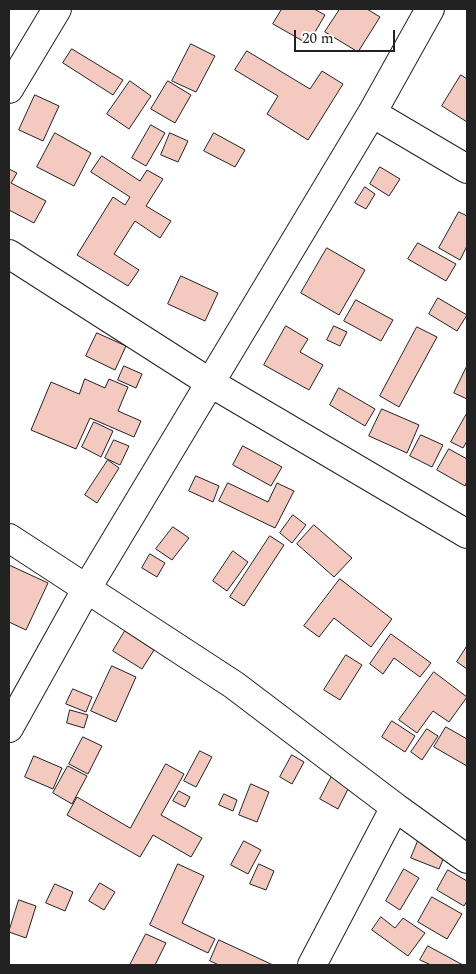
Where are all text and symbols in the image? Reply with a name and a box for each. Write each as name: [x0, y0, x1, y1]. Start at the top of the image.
scale bar: [296, 20, 397, 52]
text: 20 m: [302, 27, 334, 50]

